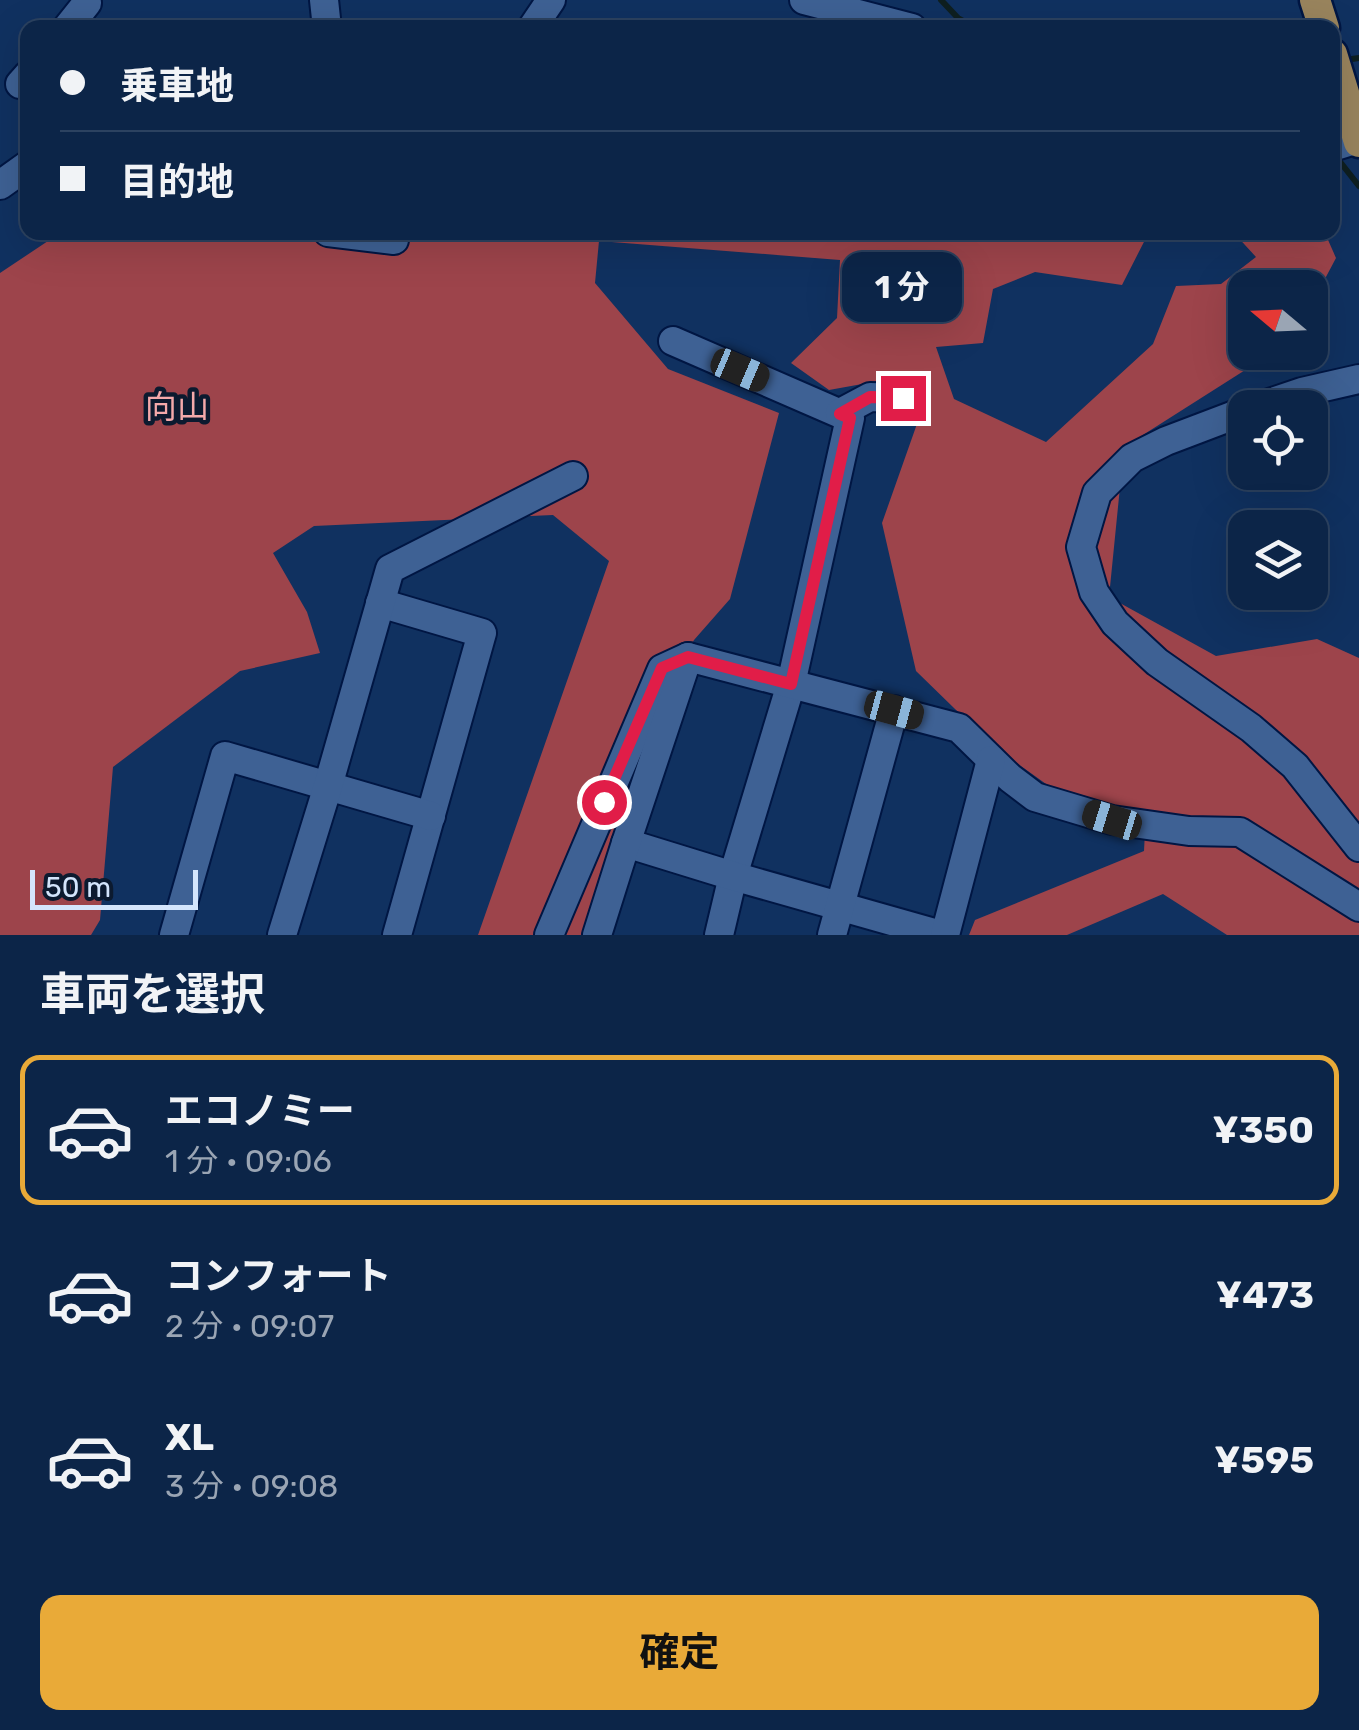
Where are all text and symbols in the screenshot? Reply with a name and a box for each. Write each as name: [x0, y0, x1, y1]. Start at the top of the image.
text: 乗車地: [120, 63, 234, 109]
text: 目的地: [120, 159, 234, 205]
callout: 1 分: [843, 253, 963, 323]
text: 1 分: [875, 268, 929, 306]
north arrow: [1228, 270, 1328, 370]
map controls: [1228, 270, 1328, 610]
car: [707, 344, 773, 396]
route end: [881, 376, 926, 421]
park label: 向山: [145, 388, 209, 426]
button: locate: [1228, 390, 1328, 490]
button: layers: [1228, 510, 1328, 610]
car: [861, 688, 927, 732]
route start: [582, 780, 627, 825]
car: [1079, 797, 1145, 843]
scale bar: [30, 865, 198, 910]
text: 50 m: [45, 871, 111, 904]
text: 車両を選択: [40, 968, 265, 1021]
icon: car: [45, 1085, 135, 1175]
text: エコノミー: [165, 1088, 355, 1134]
text: ¥350: [1212, 1107, 1314, 1153]
text: 1 分 · 09:06: [165, 1142, 332, 1180]
icon: car: [45, 1250, 135, 1340]
text: コンフォート: [165, 1253, 392, 1299]
text: ¥473: [1216, 1272, 1314, 1318]
text: 2 分 · 09:07: [165, 1307, 334, 1345]
text: XL: [165, 1414, 214, 1460]
icon: car: [45, 1415, 135, 1505]
text: ¥595: [1214, 1437, 1314, 1483]
text: 3 分 · 09:08: [165, 1467, 338, 1505]
button: 確定: [40, 1595, 1319, 1710]

